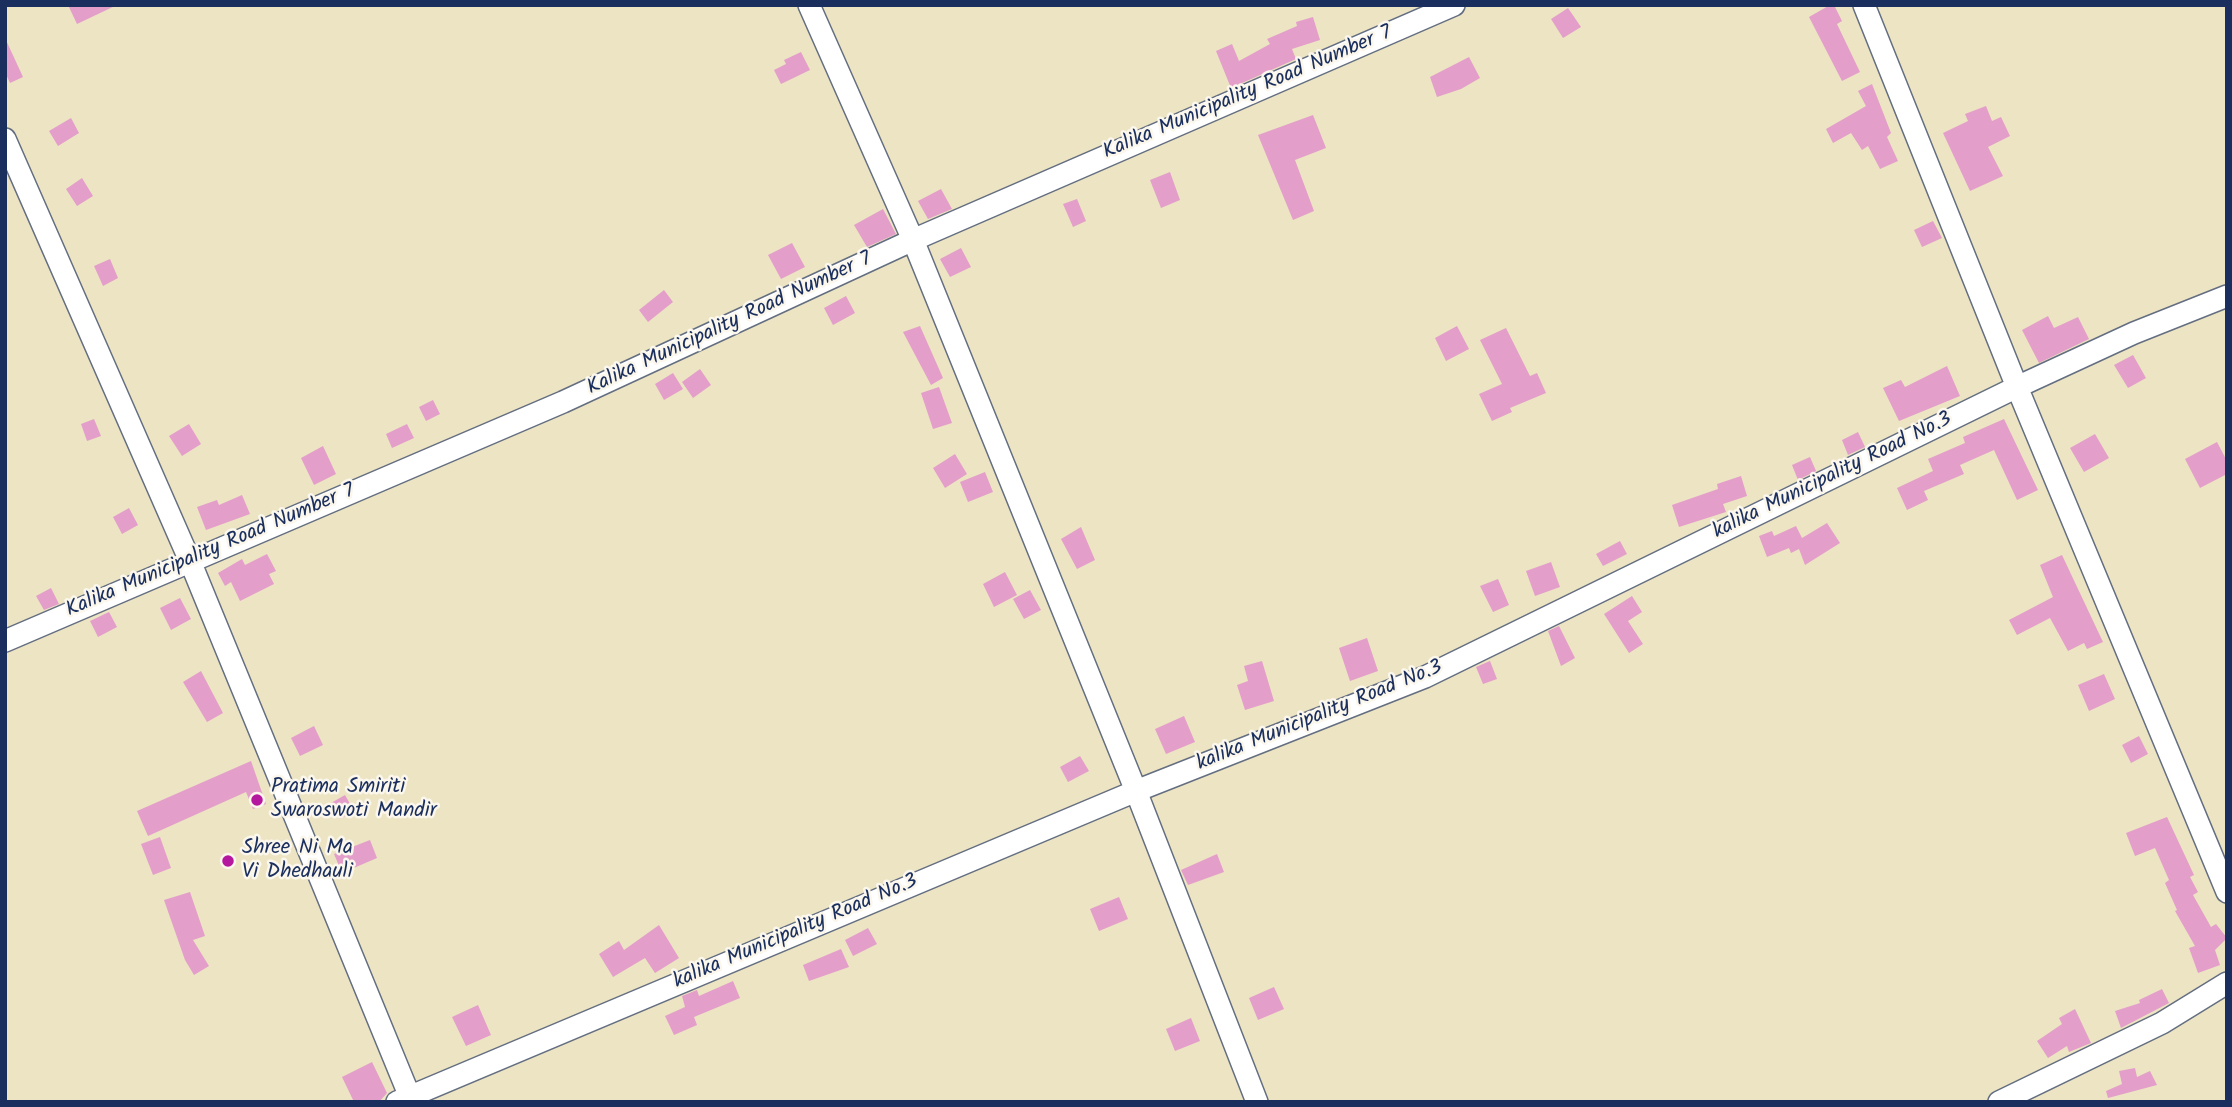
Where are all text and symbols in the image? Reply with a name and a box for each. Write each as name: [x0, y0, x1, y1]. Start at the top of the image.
street label: Kalika Municipality Road Number 7: [1100, 22, 1396, 166]
street label: Kalika Municipality Road Number 7: [584, 248, 876, 402]
street label: kalika Municipality Road No.3: [1709, 408, 1957, 546]
street label: Kalika Municipality Road Number 7: [63, 480, 359, 624]
street label: kalika Municipality Road No.3: [1193, 656, 1447, 778]
place label: Pratima Smiriti Swaroswoti Mandir: [271, 775, 437, 825]
marker: Pratima Smiriti Swaroswoti Mandir: [249, 792, 265, 808]
place label: Shree Ni Ma Vi Dhedhauli: [242, 836, 353, 886]
marker: Shree Ni Ma Vi Dhedhauli: [220, 853, 236, 869]
street label: kalika Municipality Road No.3: [670, 870, 922, 996]

